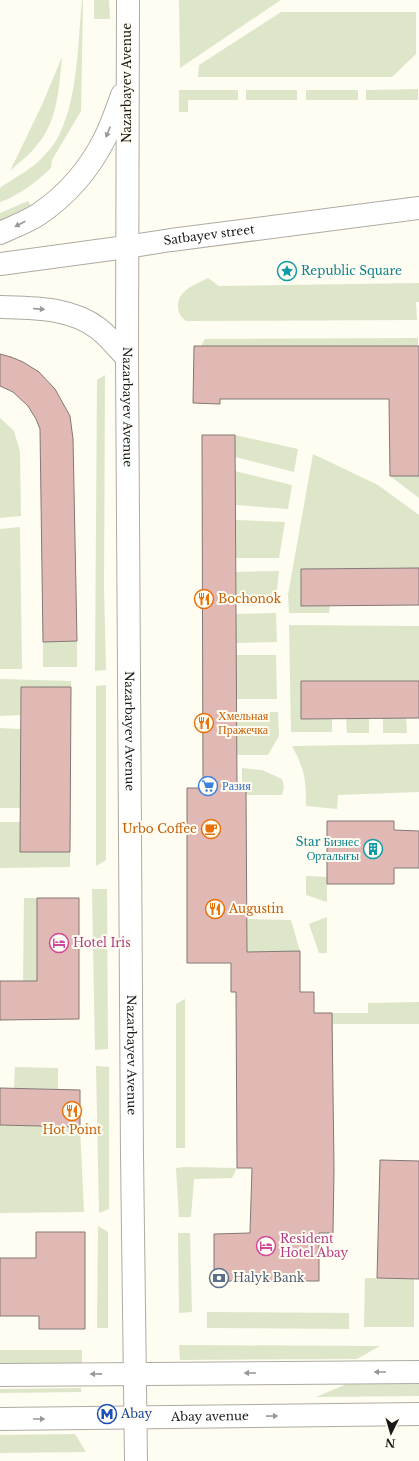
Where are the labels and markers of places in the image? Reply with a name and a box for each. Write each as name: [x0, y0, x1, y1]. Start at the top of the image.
place icon: Republic Square: [276, 260, 298, 282]
place label: Republic Square: [301, 263, 402, 278]
restaurant icon: Bochonok: [193, 588, 215, 610]
place label: Bochonok: [218, 591, 282, 606]
place label: Хмельная Пражечка: [218, 708, 269, 737]
restaurant icon: Хмельная Пражечка: [193, 712, 215, 734]
supermarket icon: Разия: [197, 775, 219, 797]
place label: Разия: [222, 778, 251, 793]
cafe icon: Urbo Coffee: [200, 818, 222, 840]
place label: Urbo Coffee: [122, 821, 197, 836]
place label: Star Бизнес Орталығы: [296, 834, 359, 863]
building icon: Star Бизнес Орталығы: [362, 838, 384, 860]
restaurant icon: Augustin: [204, 898, 226, 920]
place label: Augustin: [228, 901, 284, 916]
hotel icon: Hotel Iris: [48, 932, 70, 954]
place label: Hotel Iris: [73, 935, 131, 950]
restaurant icon: Hot Point: [61, 1100, 83, 1122]
place label: Hot Point: [42, 1122, 102, 1137]
place label: Resident Hotel Abay: [280, 1231, 348, 1260]
hotel icon: Resident Hotel Abay: [255, 1235, 277, 1257]
bank icon: Halyk Bank: [208, 1267, 230, 1289]
place label: Halyk Bank: [233, 1270, 305, 1285]
metro station icon: Abay: [96, 1403, 118, 1425]
place label: Abay: [120, 1406, 153, 1421]

